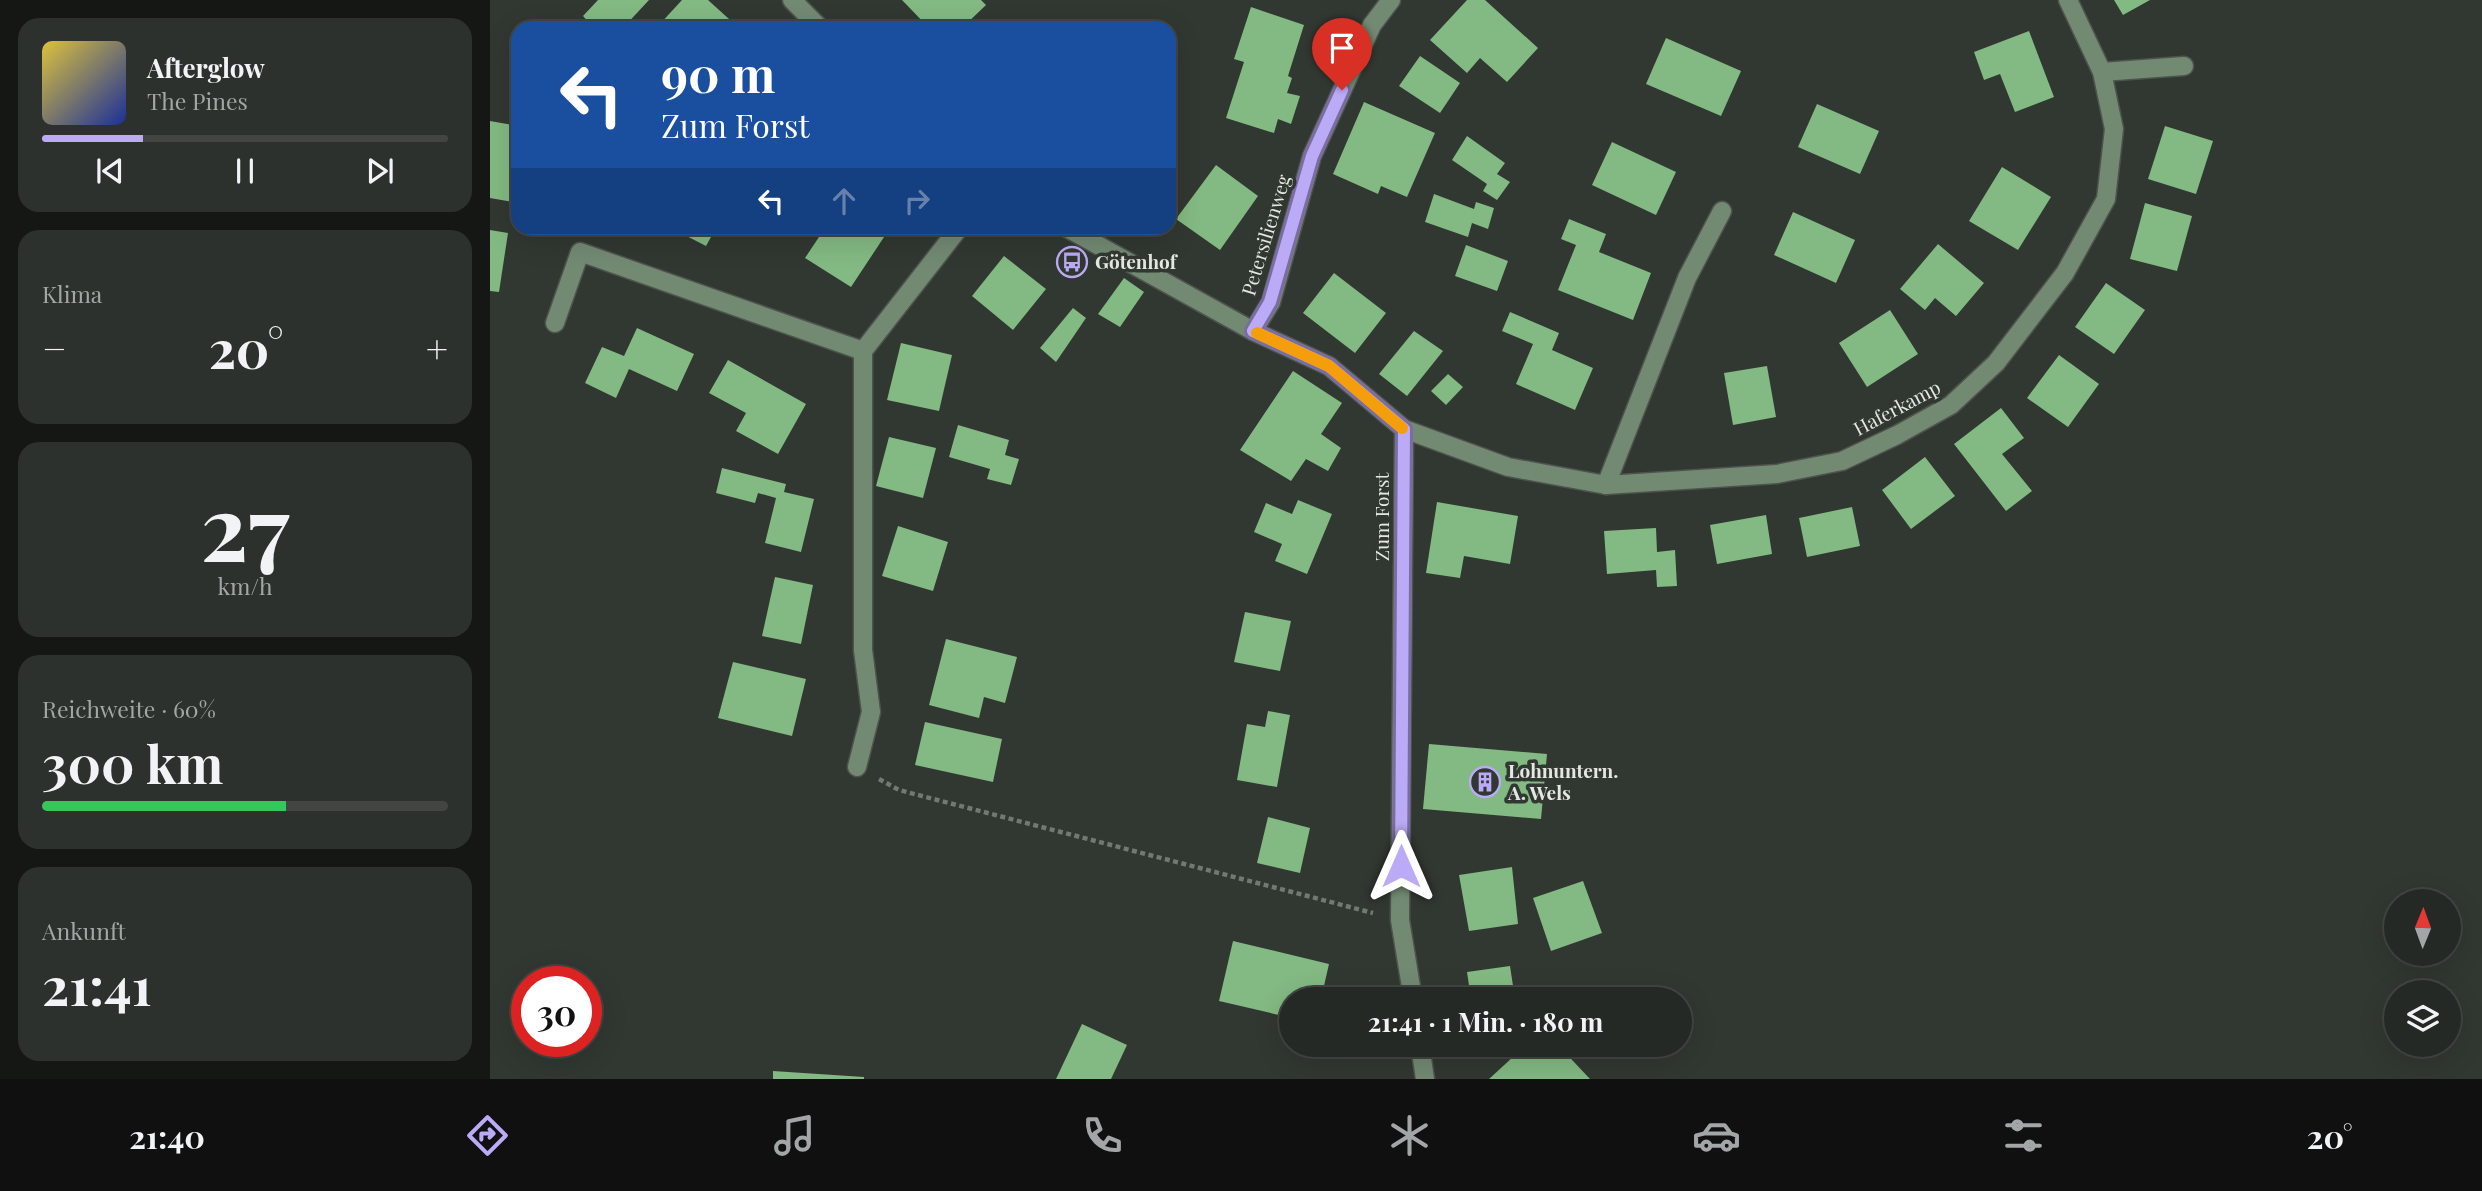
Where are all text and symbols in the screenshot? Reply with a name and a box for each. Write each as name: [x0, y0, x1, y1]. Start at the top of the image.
pin: [1312, 18, 1372, 90]
icon: arrive: [1323, 29, 1361, 67]
text: 90 m: [661, 40, 775, 105]
icon: left: [546, 49, 637, 140]
text: Afterglow: [147, 50, 265, 85]
text: The Pines: [147, 85, 248, 116]
text: Zum Forst: [661, 103, 810, 146]
icon: previous: [91, 152, 129, 190]
icon: pause: [226, 152, 264, 190]
icon: next: [361, 152, 399, 190]
street label: Petersilienweg: [1234, 171, 1296, 298]
icon: left: [752, 182, 790, 220]
icon: ahead: [825, 182, 863, 220]
icon: right: [898, 182, 936, 220]
bus stop icon: Götenhof: [1055, 245, 1089, 279]
place label: Götenhof: [1095, 248, 1179, 274]
text: Klima: [42, 278, 102, 309]
text: 20°: [209, 313, 284, 382]
text: −: [42, 322, 67, 373]
text: +: [426, 322, 448, 373]
street label: Haferkamp: [1848, 373, 1945, 441]
text: 27: [201, 464, 290, 585]
street label: Zum Forst: [1368, 473, 1394, 561]
text: km/h: [217, 570, 273, 601]
text: Reichweite · 60%: [42, 693, 216, 724]
text: 300 km: [42, 728, 223, 797]
place label: Lohnuntern. A. Wels: [1507, 757, 1618, 805]
building icon: Lohnuntern. A. Wels: [1468, 765, 1502, 799]
position arrow: [1364, 829, 1438, 903]
north arrow: [2384, 889, 2460, 966]
map controls: [2384, 889, 2461, 1057]
text: Ankunft: [42, 915, 126, 946]
text: 21:41: [42, 950, 152, 1019]
speed limit sign: 30: [511, 966, 602, 1057]
button: layers: [2384, 980, 2461, 1057]
text: 21:41 · 1 Min. · 180 m: [1368, 1004, 1603, 1039]
icon: directions: [463, 1111, 512, 1160]
icon: music: [770, 1111, 819, 1160]
icon: phone: [1078, 1111, 1127, 1160]
icon: climate: [1385, 1111, 1434, 1160]
icon: car: [1692, 1111, 1741, 1160]
icon: filters: [1999, 1111, 2048, 1160]
text: 21:40: [129, 1114, 205, 1157]
text: 20°: [2307, 1114, 2353, 1157]

